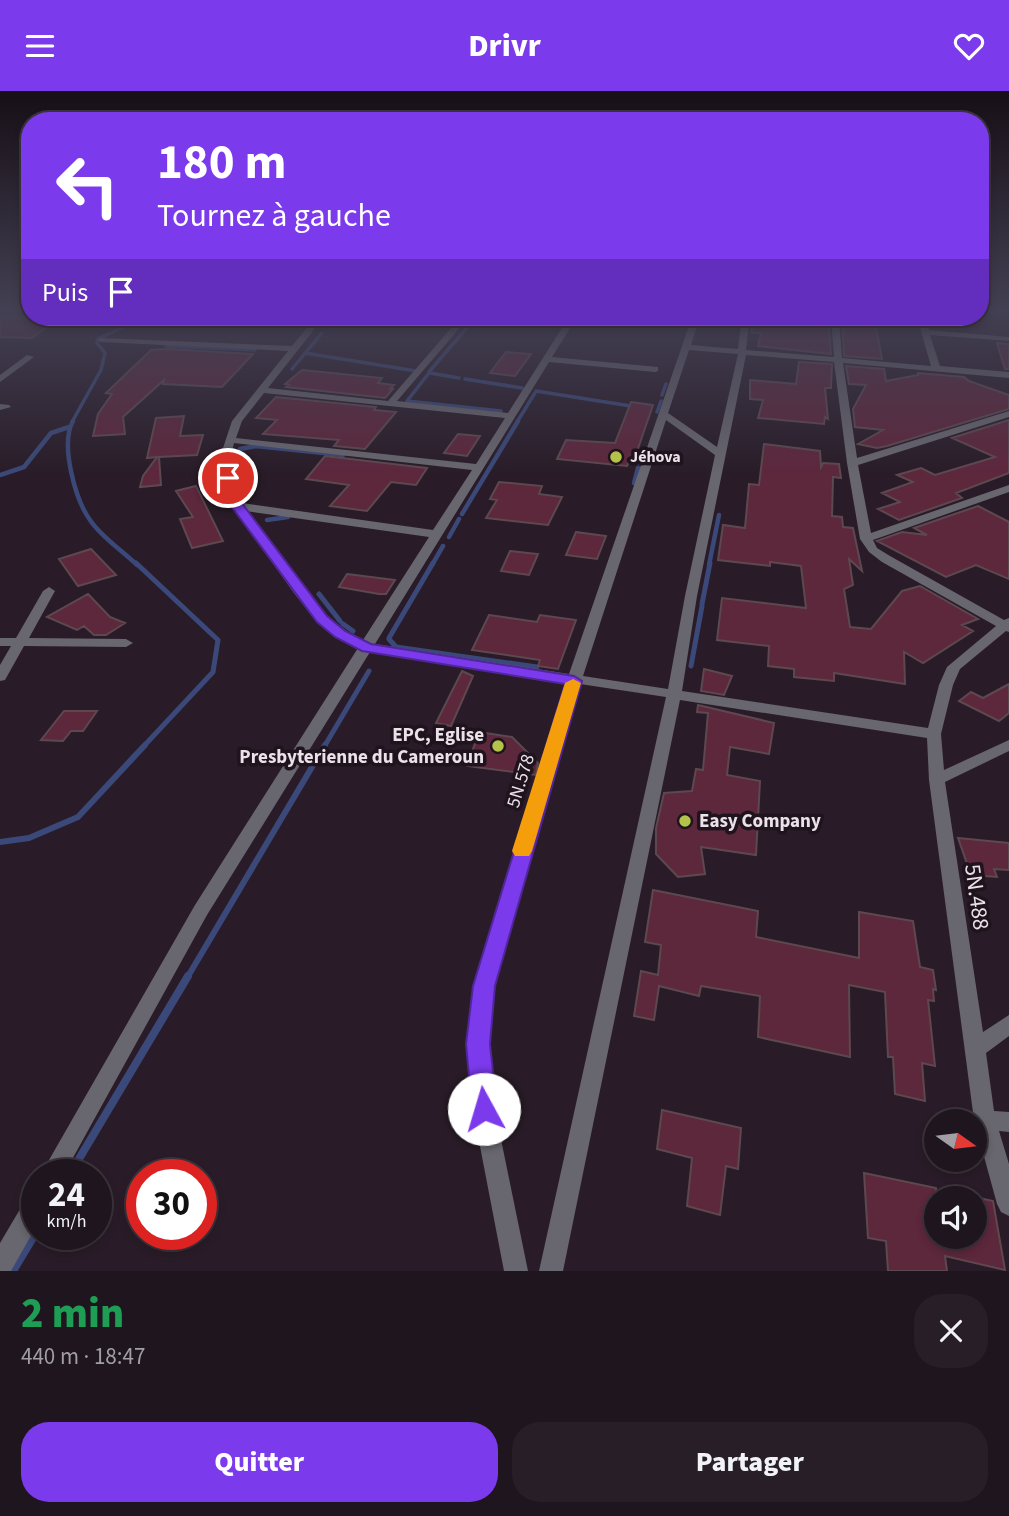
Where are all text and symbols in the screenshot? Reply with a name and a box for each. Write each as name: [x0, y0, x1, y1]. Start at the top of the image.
text: Drivr: [468, 23, 541, 69]
icon: menu: [21, 27, 59, 65]
icon: heart: [950, 27, 988, 65]
text: 180 m: [157, 128, 286, 198]
icon: left: [42, 140, 133, 231]
text: Tournez à gauche: [157, 193, 391, 239]
icon: arrive: [102, 273, 140, 311]
text: Puis: [42, 274, 88, 311]
place label: Jéhova: [630, 446, 681, 468]
pin: [198, 448, 258, 508]
marker: Jéhova: [608, 449, 624, 465]
icon: arrive: [209, 459, 247, 497]
place label: EPC, Eglise Presbyterienne du Cameroun: [239, 722, 484, 771]
marker: EPC, Eglise Presbyterienne du Cameroun: [490, 738, 506, 754]
street label: 5N.578: [500, 751, 542, 811]
place label: Easy Company: [699, 808, 821, 835]
marker: Easy Company: [677, 813, 693, 829]
street label: 5N.488: [956, 862, 998, 932]
position arrow: [447, 1072, 521, 1146]
north arrow: [924, 1109, 987, 1173]
map controls: [924, 1109, 987, 1249]
speed limit sign: 30: [126, 1159, 217, 1250]
text: 24: [48, 1170, 85, 1220]
button: sound: [924, 1186, 987, 1249]
text: km/h: [47, 1209, 86, 1234]
text: 2 min: [21, 1284, 124, 1344]
button: close: [914, 1294, 988, 1368]
text: 440 m · 18:47: [21, 1340, 145, 1373]
button: Quitter: [21, 1422, 498, 1502]
button: Partager: [512, 1422, 988, 1502]

